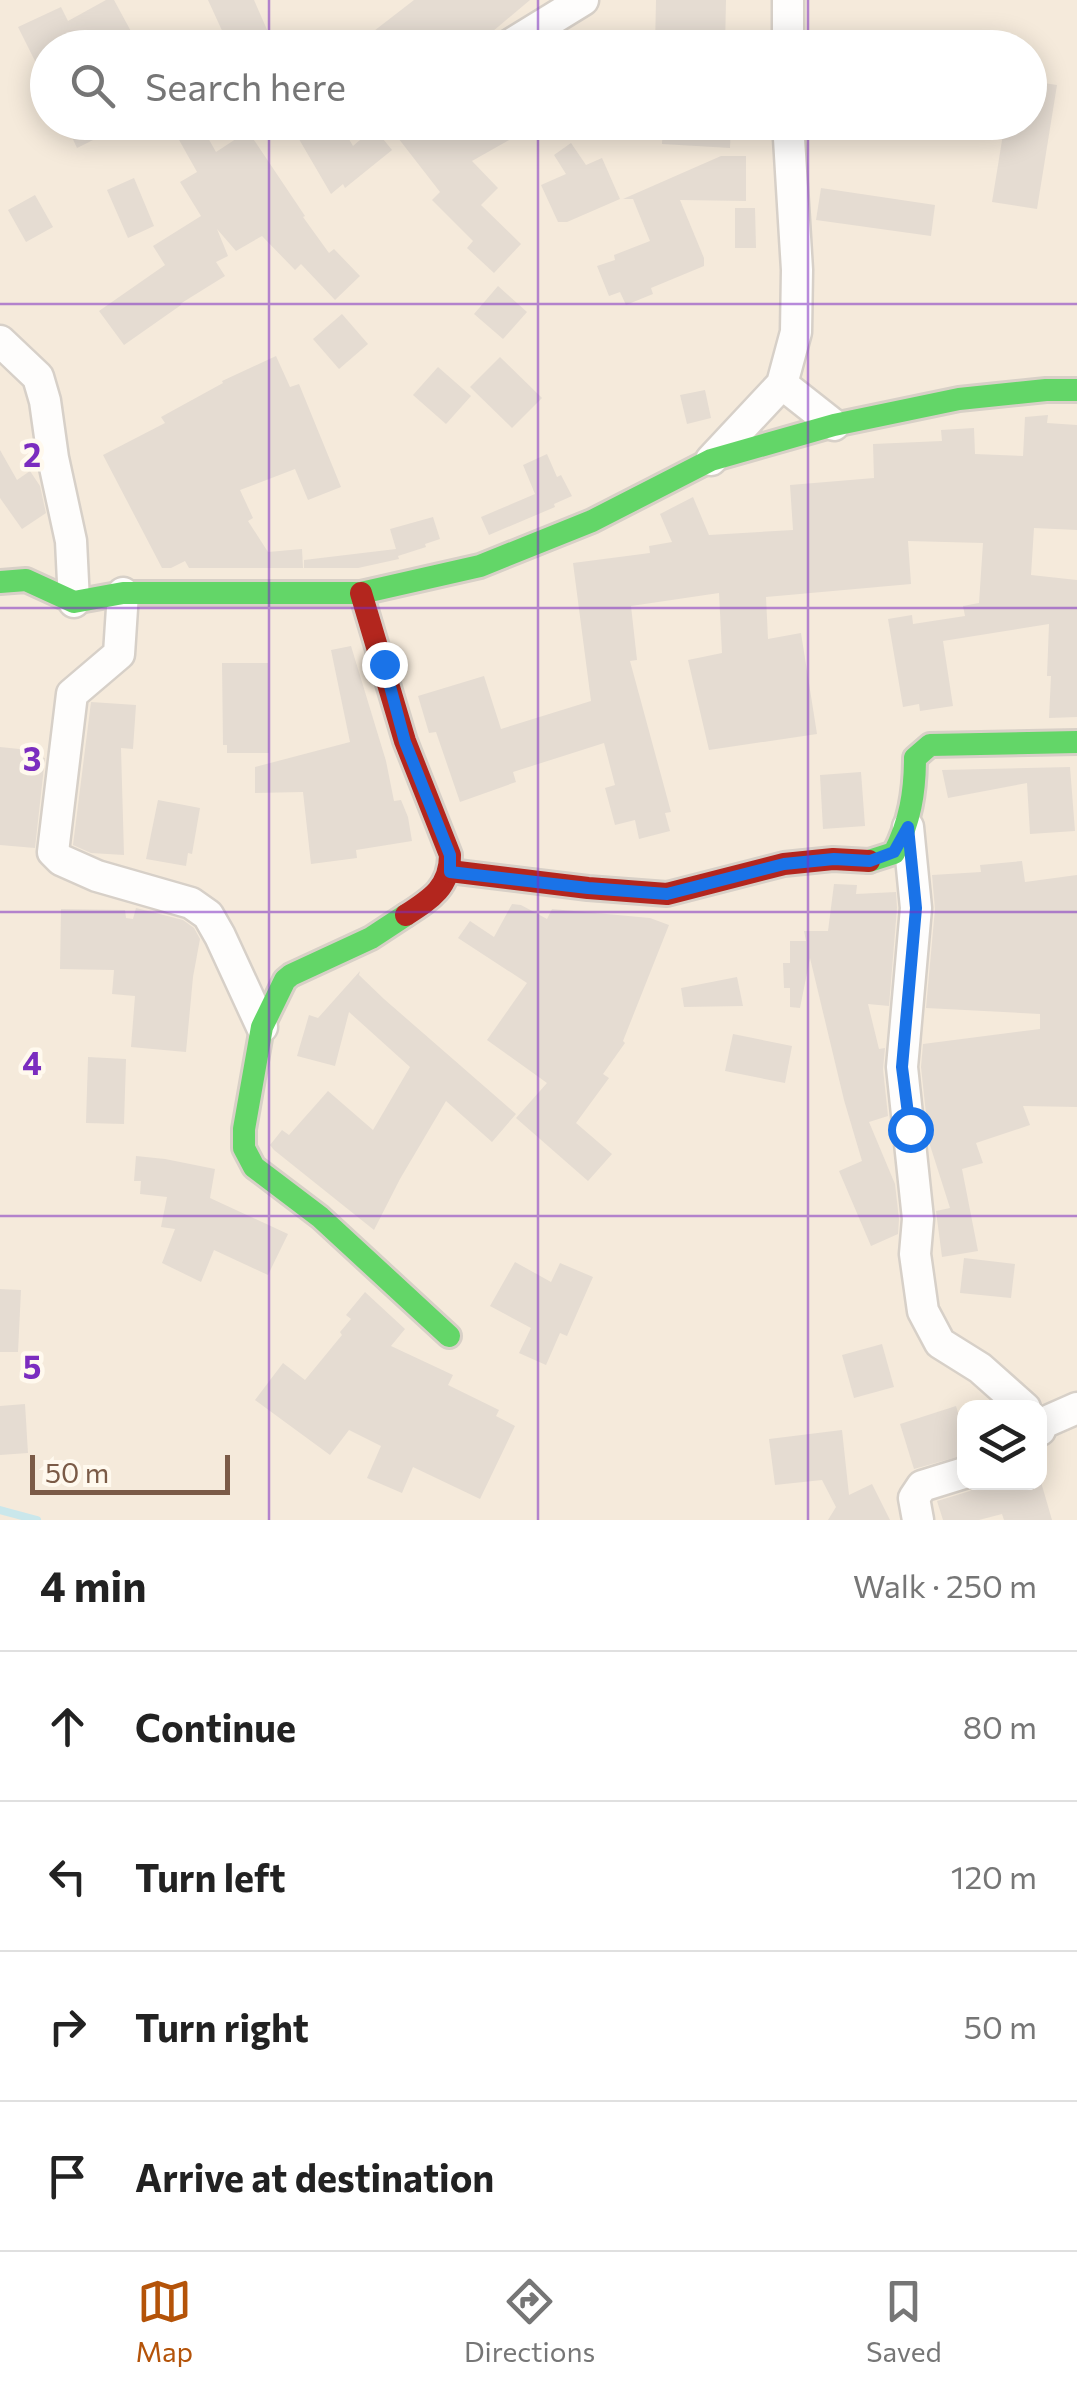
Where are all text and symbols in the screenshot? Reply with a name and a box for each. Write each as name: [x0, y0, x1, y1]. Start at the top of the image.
search box: [30, 30, 1047, 140]
icon: search: [65, 58, 120, 113]
text: Search here: [145, 62, 346, 109]
text: 2: [23, 434, 41, 474]
route end: [362, 642, 408, 688]
text: 3: [23, 738, 41, 778]
text: 4: [22, 1042, 42, 1082]
route start: [888, 1107, 934, 1153]
text: 5: [23, 1346, 41, 1386]
map controls: [957, 1400, 1047, 1490]
button: layers: [957, 1400, 1047, 1490]
scale bar: [30, 1450, 230, 1494]
text: 50 m: [45, 1455, 109, 1489]
text: 4 min: [40, 1559, 146, 1611]
text: Walk · 250 m: [853, 1565, 1037, 1605]
icon: ahead: [40, 1699, 95, 1754]
text: Continue: [135, 1703, 296, 1750]
text: 80 m: [963, 1706, 1037, 1746]
icon: left: [40, 1849, 95, 1904]
text: Turn left: [135, 1853, 286, 1900]
text: 120 m: [951, 1856, 1037, 1896]
icon: right: [40, 1999, 95, 2054]
text: Turn right: [135, 2003, 309, 2050]
text: 50 m: [964, 2006, 1037, 2046]
icon: arrive: [40, 2149, 95, 2204]
text: Arrive at destination: [135, 2153, 494, 2200]
tab: Map: [135, 2274, 193, 2368]
tab: Directions: [464, 2274, 595, 2368]
tab: Saved: [866, 2274, 942, 2368]

